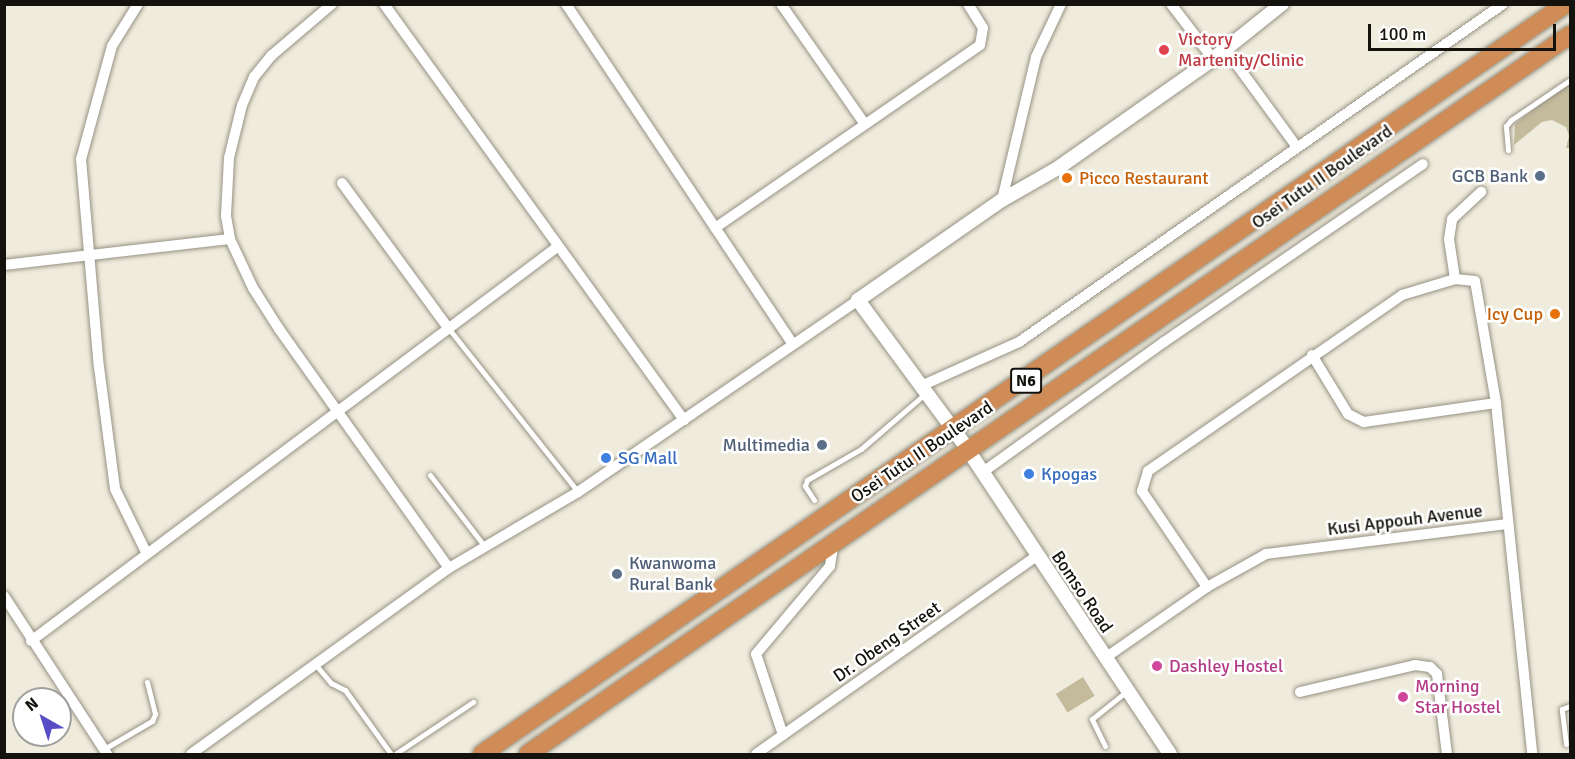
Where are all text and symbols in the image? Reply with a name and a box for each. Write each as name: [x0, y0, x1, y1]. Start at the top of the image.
scale bar: [1371, 12, 1558, 50]
text: 100 m: [1379, 23, 1426, 45]
place label: Victory Martenity/Clinic: [1178, 29, 1304, 72]
marker: Victory Martenity/Clinic: [1155, 41, 1173, 59]
street label: Osei Tutu II Boulevard: [1248, 120, 1396, 234]
place label: GCB Bank: [1452, 165, 1528, 187]
place label: Picco Restaurant: [1079, 167, 1209, 189]
marker: GCB Bank: [1533, 169, 1547, 183]
marker: Picco Restaurant: [1060, 171, 1074, 185]
place label: Icy Cup: [1487, 303, 1543, 325]
marker: Icy Cup: [1548, 307, 1562, 321]
road number: N6: [1010, 368, 1042, 394]
street label: Osei Tutu II Boulevard: [847, 396, 997, 508]
place label: Multimedia: [722, 434, 810, 456]
marker: Multimedia: [815, 438, 829, 452]
place label: SG Mall: [618, 447, 678, 469]
marker: SG Mall: [599, 451, 613, 465]
place label: Kpogas: [1041, 463, 1097, 485]
marker: Kpogas: [1022, 467, 1036, 481]
street label: Kusi Appouh Avenue: [1326, 500, 1484, 540]
street label: Bomso Road: [1047, 547, 1117, 637]
place label: Kwanwoma Rural Bank: [629, 553, 716, 596]
marker: Kwanwoma Rural Bank: [610, 567, 624, 581]
street label: Dr. Obeng Street: [829, 597, 945, 687]
place label: Dashley Hostel: [1169, 655, 1283, 677]
marker: Dashley Hostel: [1150, 659, 1164, 673]
place label: Morning Star Hostel: [1415, 676, 1501, 718]
north arrow: [12, 687, 72, 747]
marker: Morning Star Hostel: [1396, 690, 1410, 704]
text: N: [21, 693, 43, 716]

